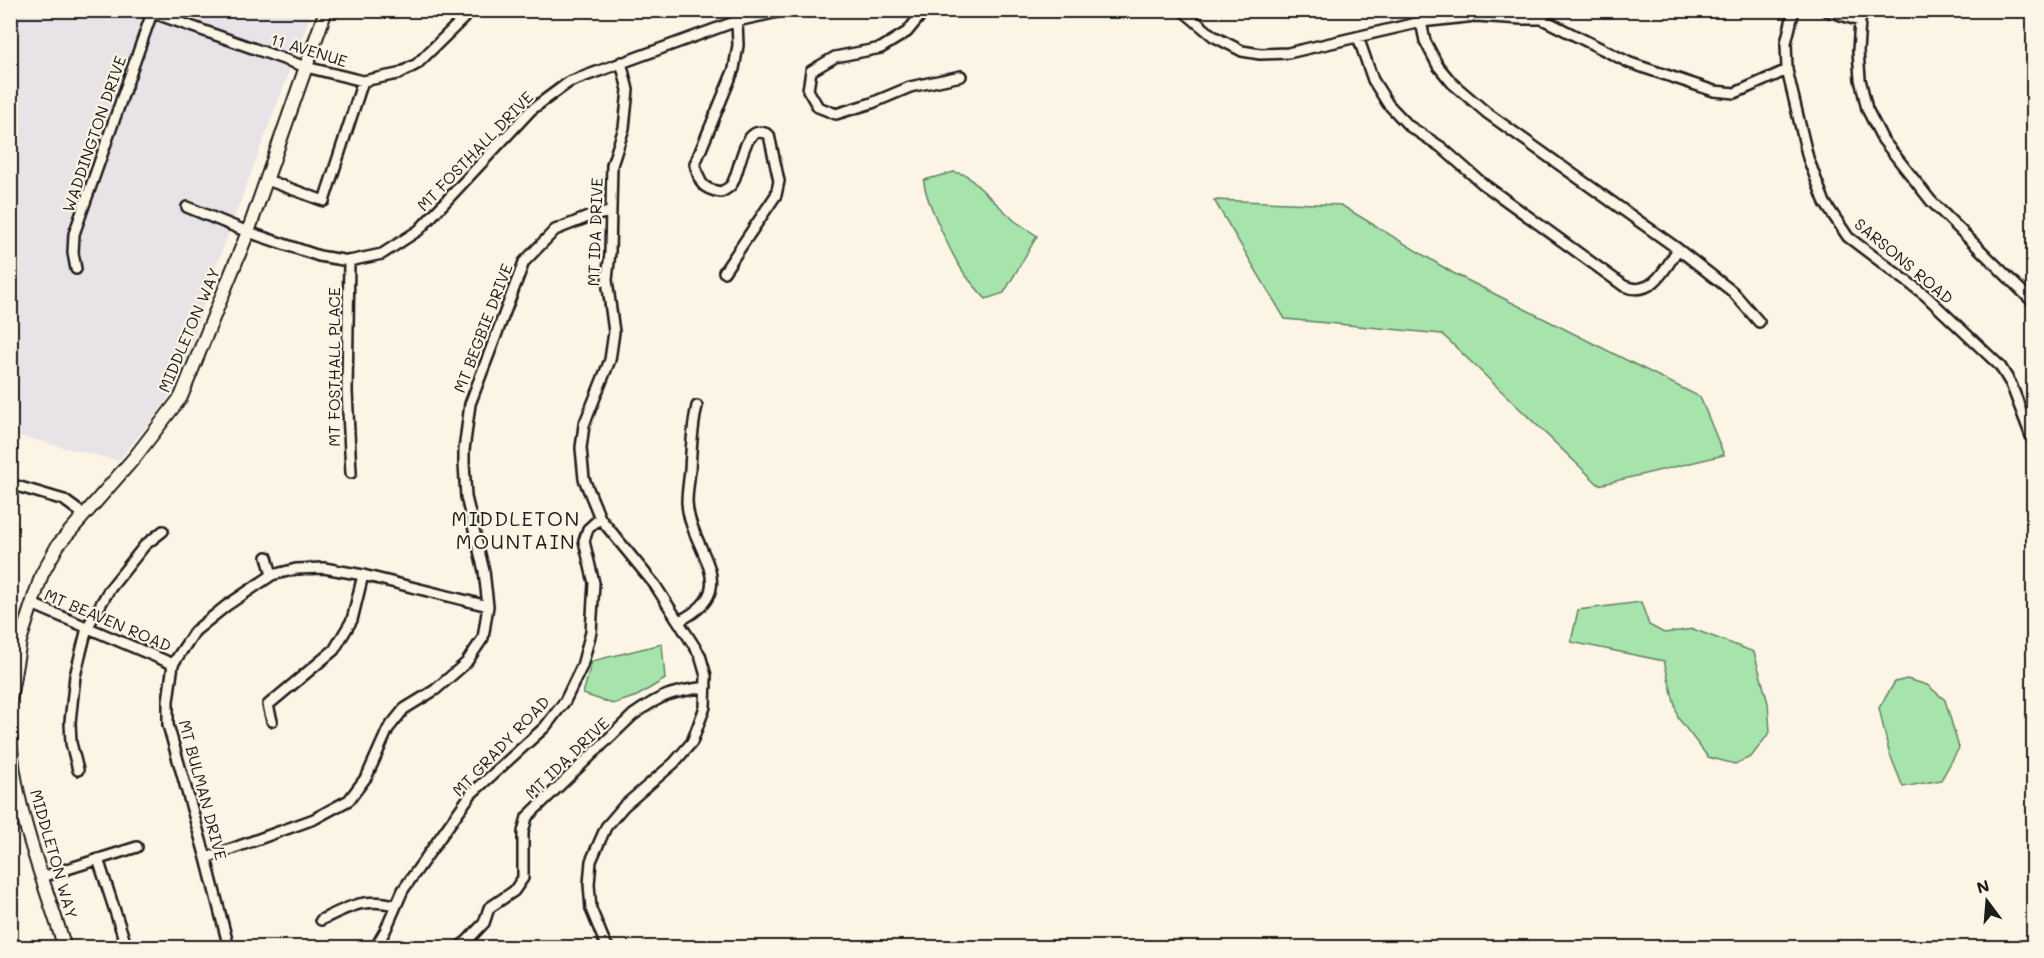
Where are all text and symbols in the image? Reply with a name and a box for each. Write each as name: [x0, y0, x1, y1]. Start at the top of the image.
street label: 11 AVENUE: [268, 28, 350, 71]
street label: WADDINGTON DRIVE: [57, 53, 130, 215]
street label: MT FOSTHALL DRIVE: [412, 86, 537, 215]
street label: MT IDA DRIVE: [582, 177, 607, 287]
street label: SARSONS ROAD: [1850, 213, 1958, 308]
street label: MT BEGBIE DRIVE: [448, 260, 517, 395]
street label: MIDDLETON WAY: [153, 264, 224, 395]
street label: MT FOSTHALL PLACE: [323, 287, 344, 447]
district label: MIDDLETON MOUNTAIN: [451, 505, 581, 554]
street label: MT BEAVEN ROAD: [42, 583, 175, 656]
street label: MT GRADY ROAD: [447, 691, 554, 800]
street label: MT IDA DRIVE: [520, 712, 613, 803]
street label: MT BULMAN DRIVE: [175, 717, 232, 862]
street label: MIDDLETON WAY: [26, 787, 83, 921]
north arrow: [1957, 871, 2017, 931]
text: N: [1974, 874, 1991, 898]

